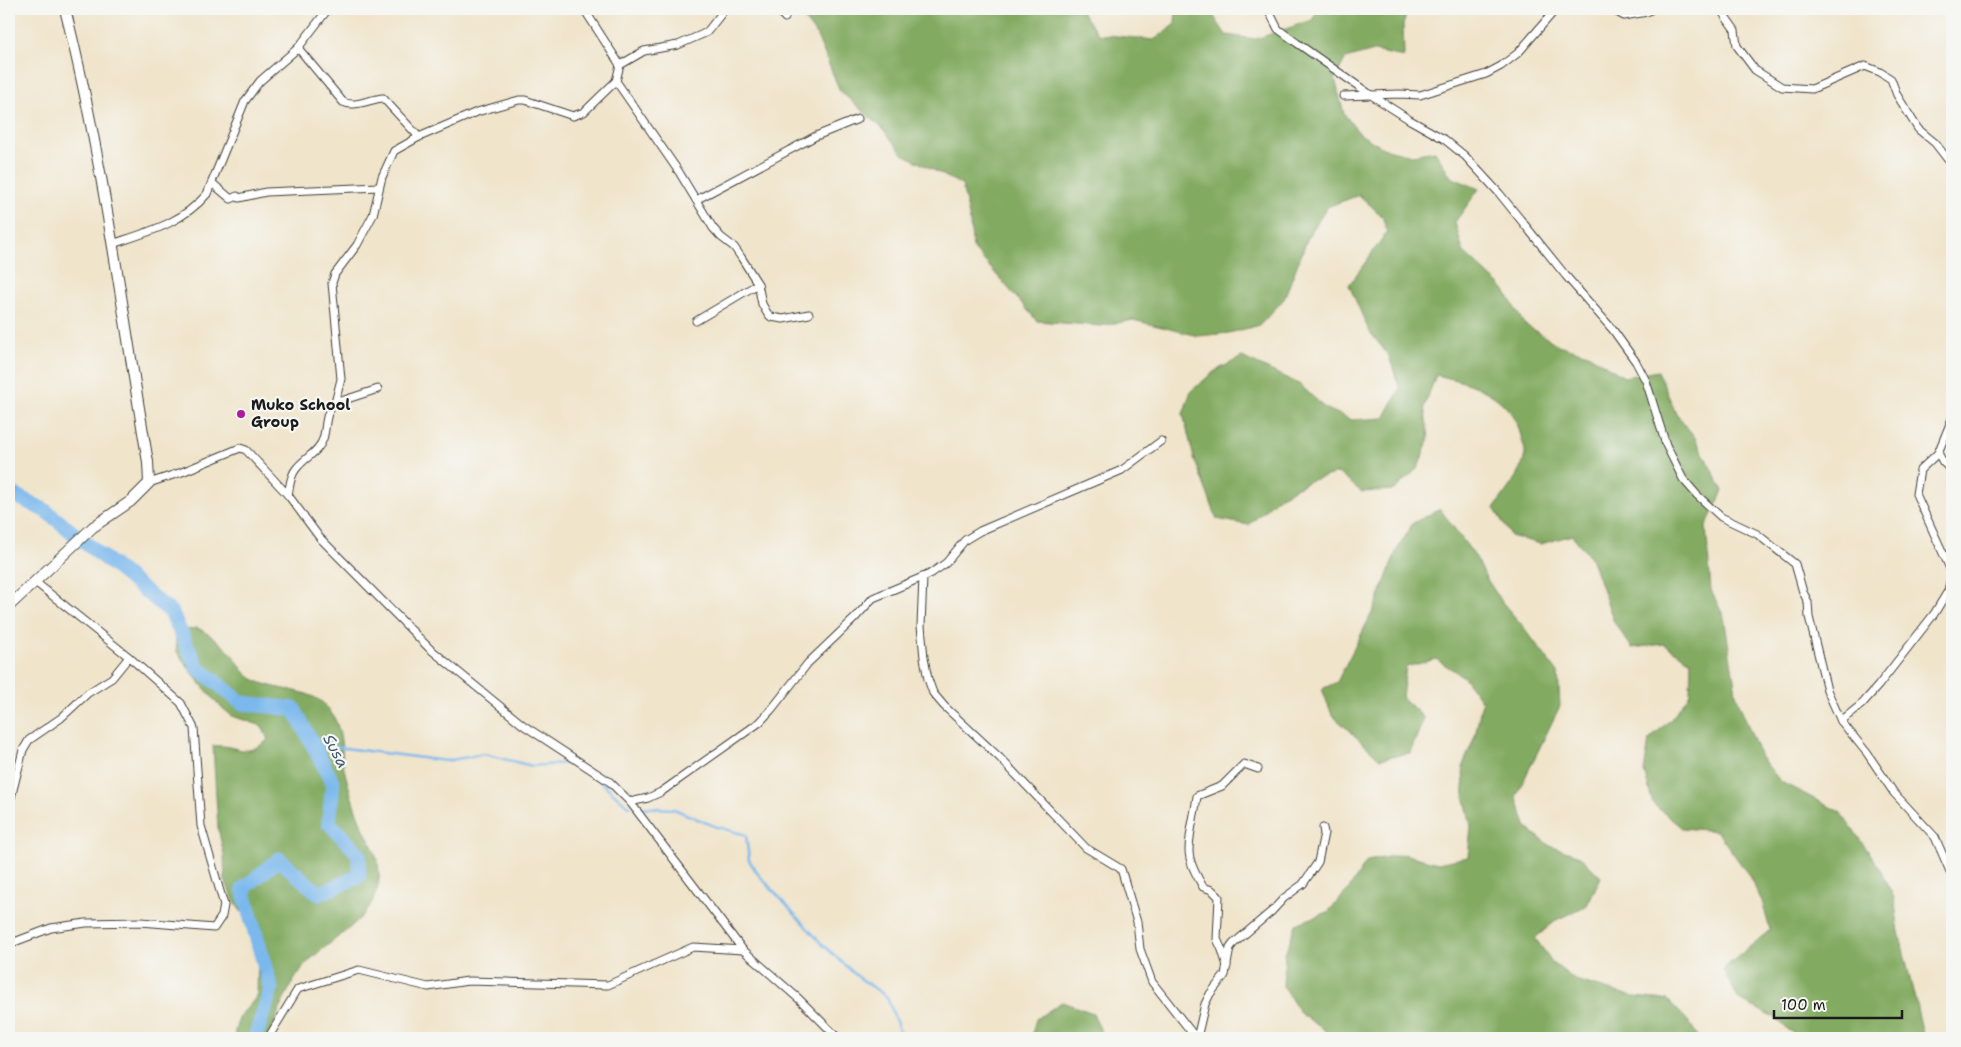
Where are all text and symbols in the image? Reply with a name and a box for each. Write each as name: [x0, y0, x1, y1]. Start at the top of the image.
place label: Muko School Group: [251, 395, 350, 432]
marker: Muko School Group: [235, 408, 247, 420]
water label: Susa: [318, 730, 354, 772]
scale bar: [1774, 987, 1901, 1019]
text: 100 m: [1781, 995, 1826, 1015]

